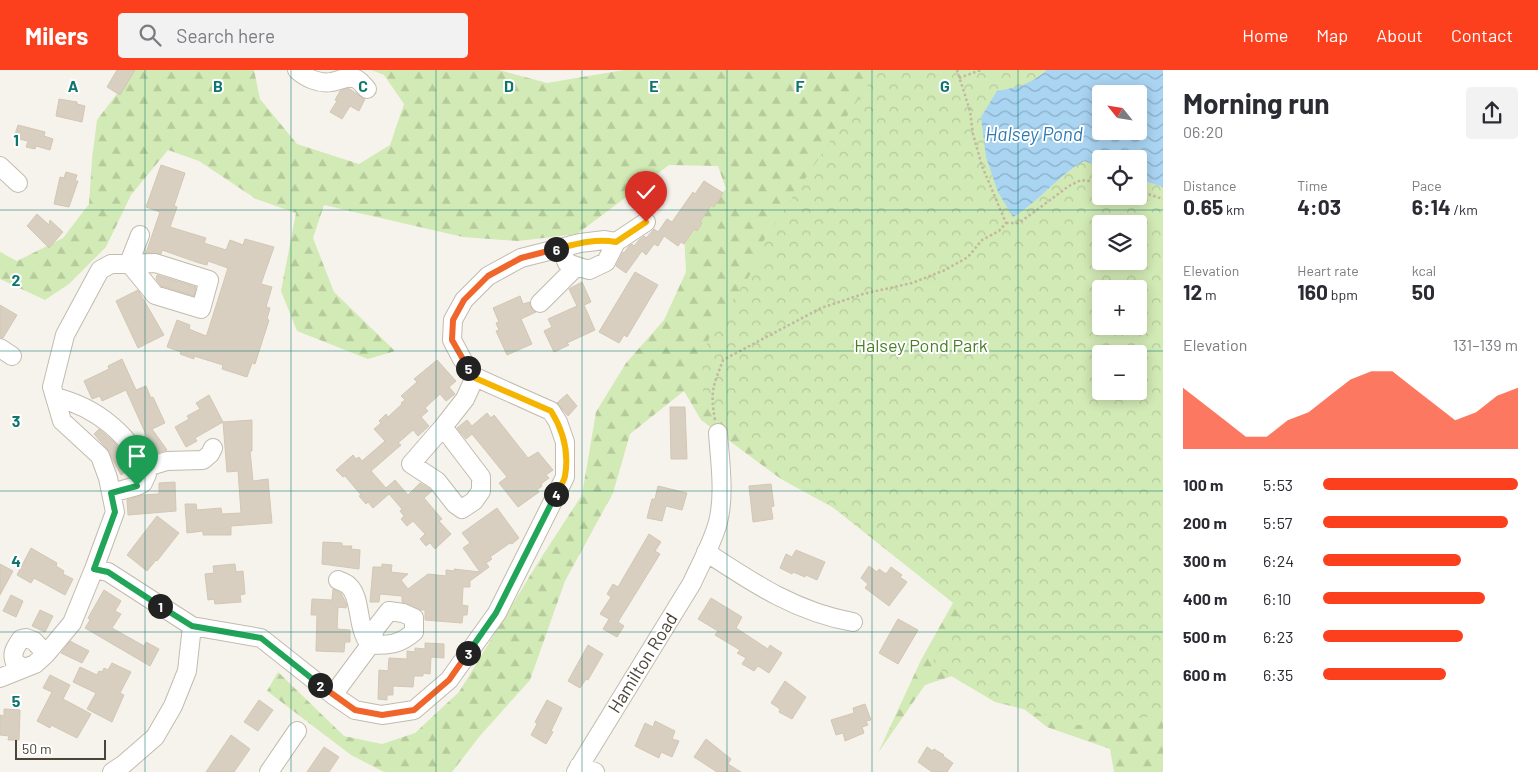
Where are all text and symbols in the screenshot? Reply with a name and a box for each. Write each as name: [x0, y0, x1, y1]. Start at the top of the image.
search box: [118, 13, 468, 58]
text: Milers: [25, 21, 88, 50]
icon: search: [136, 21, 164, 49]
text: Search here: [176, 24, 275, 47]
text: Home: [1242, 24, 1288, 46]
text: Map: [1316, 24, 1348, 46]
text: About: [1376, 24, 1423, 46]
text: Contact: [1451, 24, 1513, 46]
text: A: [68, 76, 79, 95]
text: B: [213, 76, 223, 95]
text: C: [358, 76, 368, 95]
text: D: [504, 76, 514, 95]
text: E: [649, 76, 659, 95]
text: F: [796, 76, 805, 95]
text: G: [940, 76, 950, 95]
north arrow: [1092, 85, 1148, 140]
map controls: [1092, 85, 1147, 400]
text: Morning run: [1183, 86, 1330, 120]
button: share: [1466, 87, 1518, 139]
water label: Halsey Pond: [985, 122, 1083, 145]
text: 06:20: [1183, 122, 1223, 141]
text: 1: [13, 130, 19, 149]
button: locate: [1092, 150, 1147, 205]
pin: [625, 171, 667, 222]
text: Distance: [1183, 177, 1236, 194]
text: Time: [1297, 177, 1328, 194]
text: Pace: [1412, 177, 1442, 194]
icon: check: [632, 178, 660, 206]
text: 0.65: [1183, 194, 1223, 219]
text: 4:03: [1297, 194, 1341, 219]
text: 6:14: [1412, 194, 1451, 219]
text: km: [1223, 201, 1245, 218]
text: /km: [1451, 201, 1478, 218]
button: layers: [1092, 215, 1147, 270]
pin: 6: [544, 236, 568, 262]
text: 6: [553, 241, 560, 258]
text: Elevation: [1183, 262, 1239, 279]
text: Heart rate: [1297, 262, 1359, 279]
text: kcal: [1412, 262, 1436, 279]
text: 2: [12, 270, 21, 289]
text: 12: [1183, 279, 1202, 304]
text: 160: [1297, 279, 1328, 304]
text: 50: [1412, 279, 1435, 304]
button: +: [1092, 280, 1147, 335]
text: m: [1202, 286, 1217, 303]
text: bpm: [1328, 286, 1358, 303]
park label: Halsey Pond Park: [854, 334, 988, 356]
text: Elevation: [1183, 335, 1247, 354]
text: 131–139 m: [1453, 335, 1518, 354]
button: −: [1092, 345, 1147, 400]
pin: 5: [456, 356, 480, 380]
text: 5: [465, 360, 472, 377]
text: 3: [12, 411, 20, 430]
pin: [116, 435, 158, 486]
icon: arrive: [123, 442, 151, 470]
text: 100 m: [1183, 475, 1223, 494]
text: 5:53: [1263, 475, 1293, 494]
pin: 4: [544, 482, 568, 506]
text: 4: [552, 486, 561, 503]
text: 200 m: [1183, 513, 1227, 532]
text: 5:57: [1263, 513, 1292, 532]
text: 4: [11, 551, 21, 570]
text: 300 m: [1183, 551, 1226, 570]
text: 6:24: [1263, 551, 1294, 570]
text: 400 m: [1183, 589, 1227, 608]
text: 6:10: [1263, 589, 1291, 608]
pin: 1: [148, 594, 172, 618]
text: 1: [158, 598, 163, 615]
street label: Hamilton Road: [603, 608, 682, 717]
text: 500 m: [1183, 627, 1226, 646]
text: 6:23: [1263, 627, 1293, 646]
pin: 3: [456, 640, 480, 666]
text: 3: [465, 645, 472, 662]
text: 600 m: [1183, 665, 1226, 684]
text: 6:35: [1263, 665, 1293, 684]
pin: 2: [308, 672, 332, 698]
text: 2: [317, 677, 324, 694]
text: 5: [12, 691, 21, 710]
scale bar: [15, 737, 106, 760]
text: 50 m: [22, 740, 51, 757]

